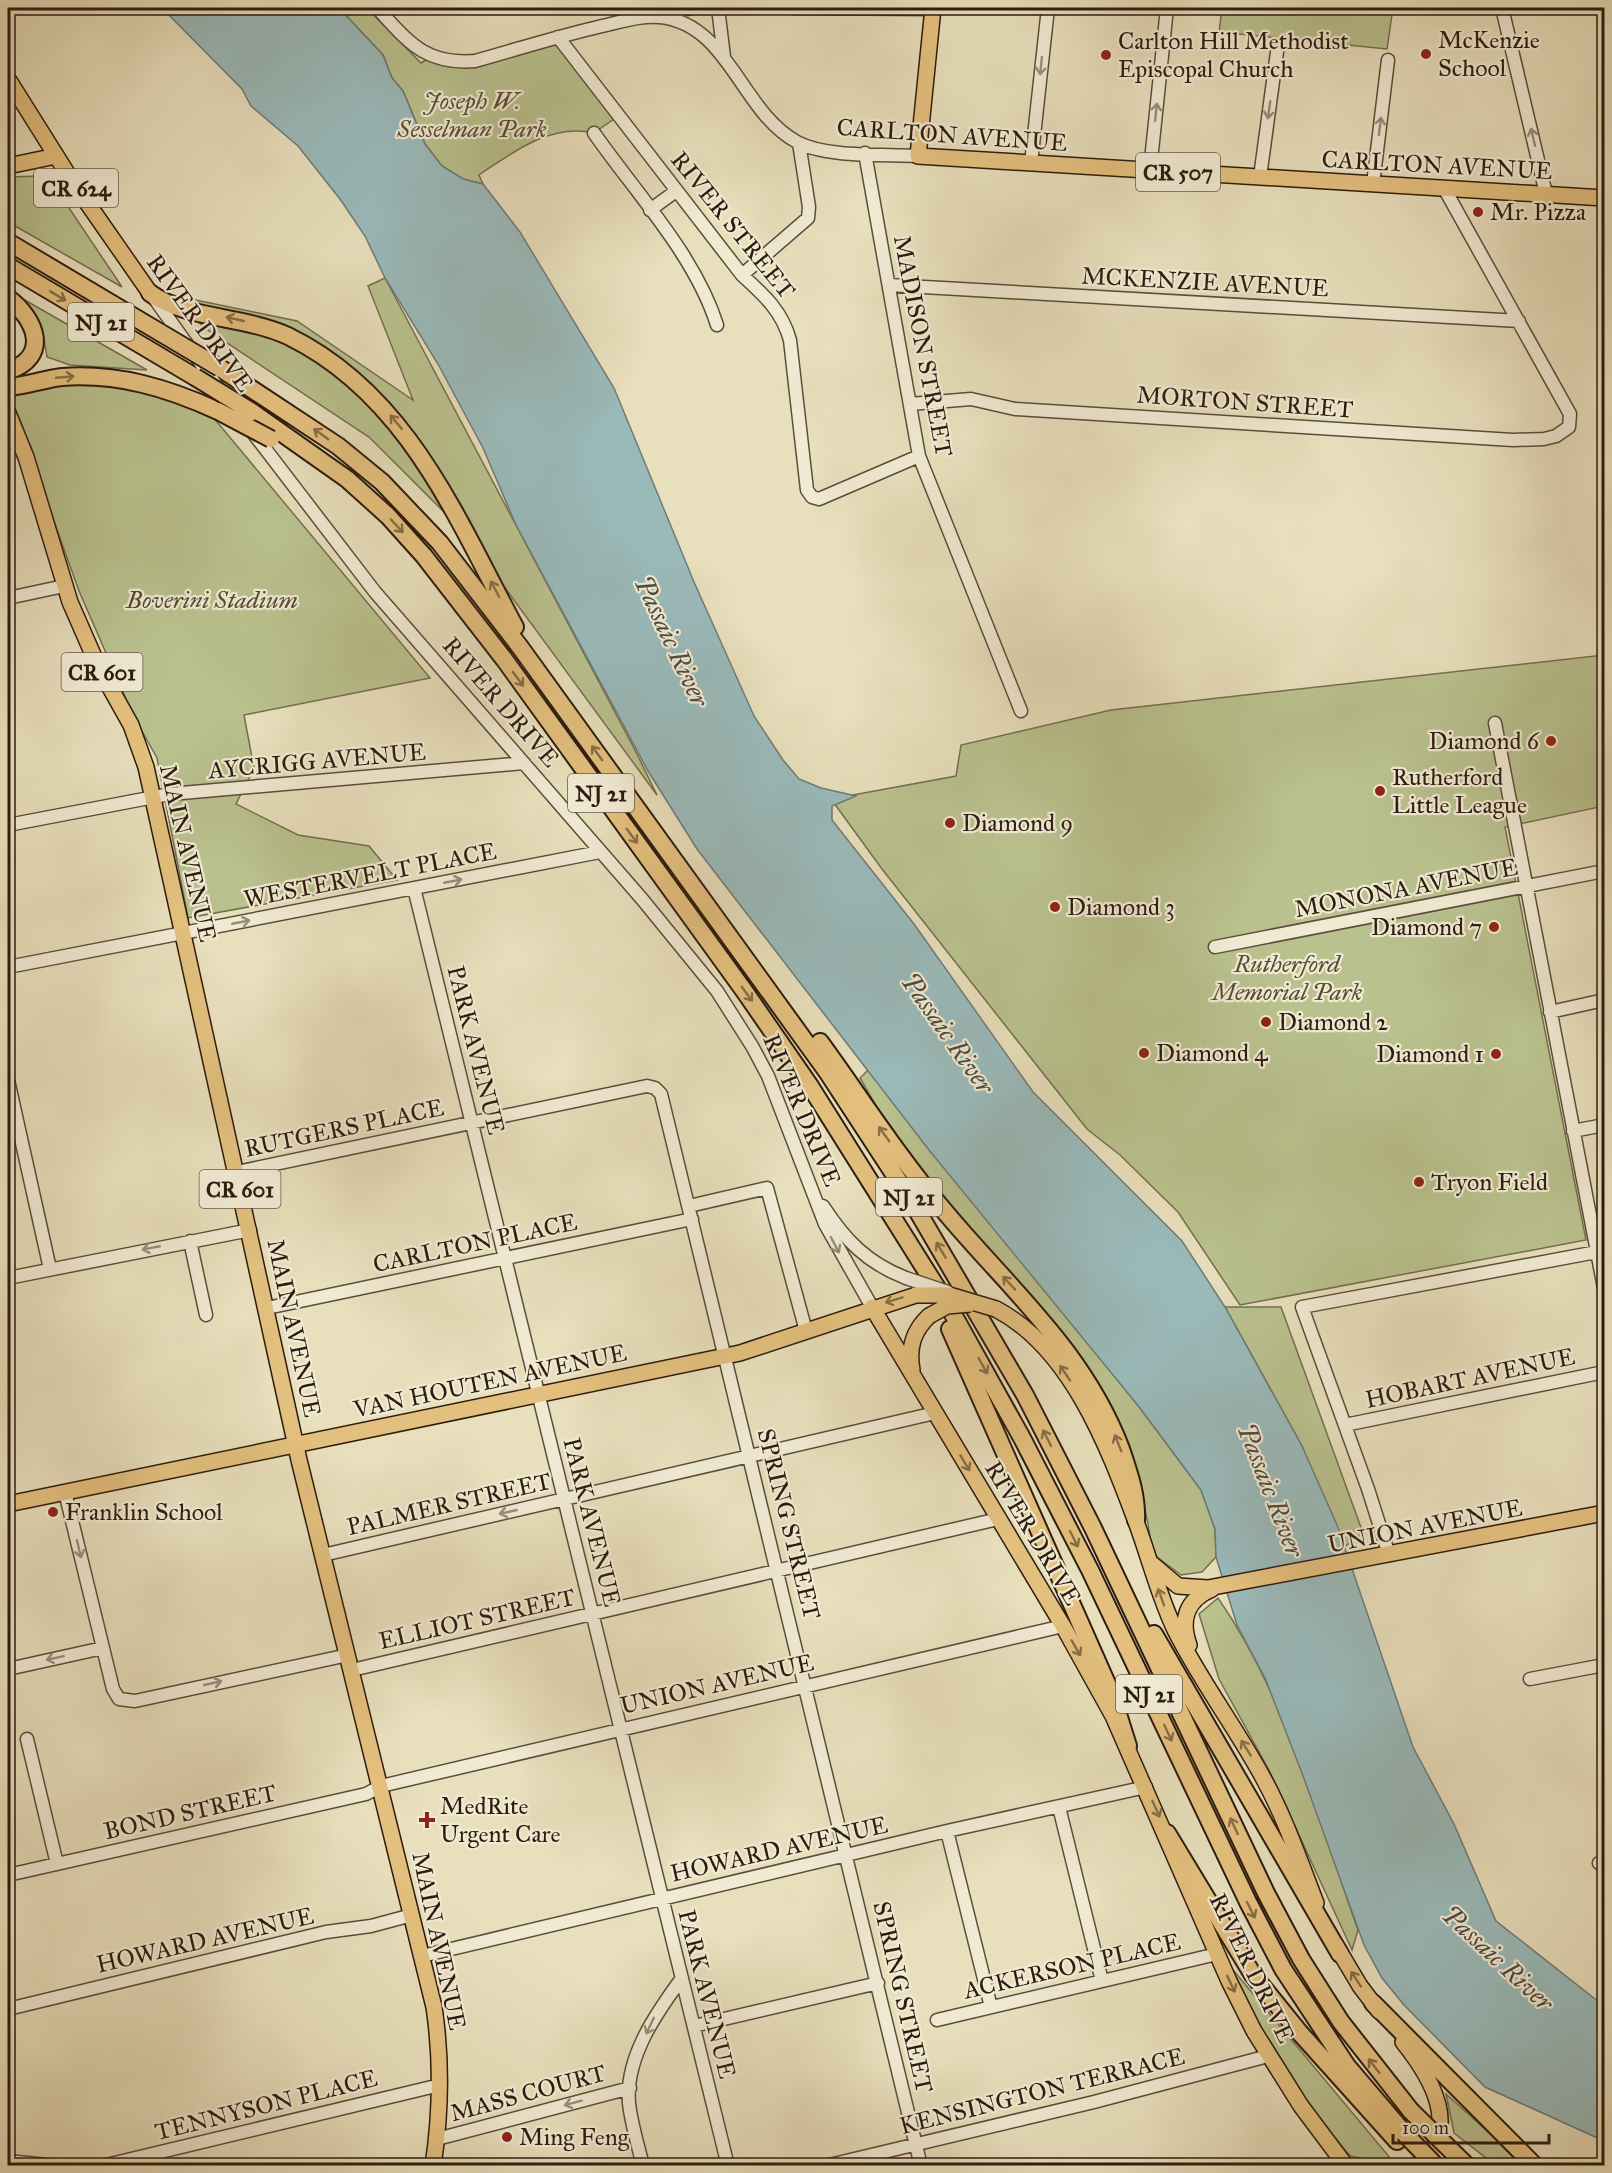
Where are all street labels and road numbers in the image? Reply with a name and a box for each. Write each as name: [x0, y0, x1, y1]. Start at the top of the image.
street label: CARLTON AVENUE: [836, 112, 1068, 158]
street label: CARLTON AVENUE: [1321, 144, 1553, 186]
street label: RIVER STREET: [664, 145, 802, 305]
road number: CR 507: [1136, 153, 1220, 191]
road number: CR 624: [34, 169, 118, 207]
street label: MADISON STREET: [887, 233, 959, 459]
street label: RIVER DRIVE: [140, 248, 260, 398]
street label: MCKENZIE AVENUE: [1081, 261, 1329, 303]
road number: NJ 21: [68, 303, 134, 341]
street label: MORTON STREET: [1136, 379, 1354, 425]
street label: RIVER DRIVE: [436, 631, 566, 773]
road number: CR 601: [62, 653, 142, 691]
street label: AYCRIGG AVENUE: [206, 737, 427, 786]
street label: MAIN AVENUE: [153, 761, 223, 945]
road number: NJ 21: [568, 774, 634, 812]
street label: WESTERVELT PLACE: [241, 836, 499, 914]
street label: MONONA AVENUE: [1292, 852, 1520, 924]
street label: PARK AVENUE: [441, 962, 511, 1138]
street label: RIVER DRIVE: [756, 1029, 848, 1191]
street label: RUTGERS PLACE: [241, 1092, 447, 1164]
road number: CR 601: [200, 1170, 280, 1208]
road number: NJ 21: [876, 1178, 942, 1216]
street label: CARLTON PLACE: [370, 1207, 580, 1279]
street label: MAIN AVENUE: [260, 1236, 328, 1420]
street label: VAN HOUTEN AVENUE: [350, 1337, 629, 1425]
street label: HOBART AVENUE: [1363, 1341, 1577, 1415]
street label: SPRING STREET: [751, 1426, 827, 1622]
street label: PARK AVENUE: [557, 1434, 627, 1610]
street label: RIVER DRIVE: [978, 1455, 1088, 1611]
street label: PALMER STREET: [344, 1466, 554, 1542]
street label: UNION AVENUE: [1325, 1492, 1525, 1560]
street label: ELLIOT STREET: [376, 1582, 578, 1656]
street label: UNION AVENUE: [617, 1647, 817, 1721]
road number: NJ 21: [1116, 1675, 1182, 1713]
street label: BOND STREET: [101, 1778, 279, 1846]
street label: HOWARD AVENUE: [667, 1809, 891, 1889]
street label: MAIN AVENUE: [405, 1849, 473, 2033]
street label: RIVER DRIVE: [1203, 1888, 1301, 2048]
street label: SPRING STREET: [866, 1898, 940, 2096]
street label: HOWARD AVENUE: [93, 1900, 317, 1980]
street label: PARK AVENUE: [672, 1906, 742, 2082]
street label: ACKERSON PLACE: [960, 1926, 1183, 2006]
street label: KENSINGTON TERRACE: [896, 2041, 1188, 2141]
street label: MASS COURT: [447, 2058, 609, 2128]
street label: TENNYSON PLACE: [152, 2063, 380, 2147]

